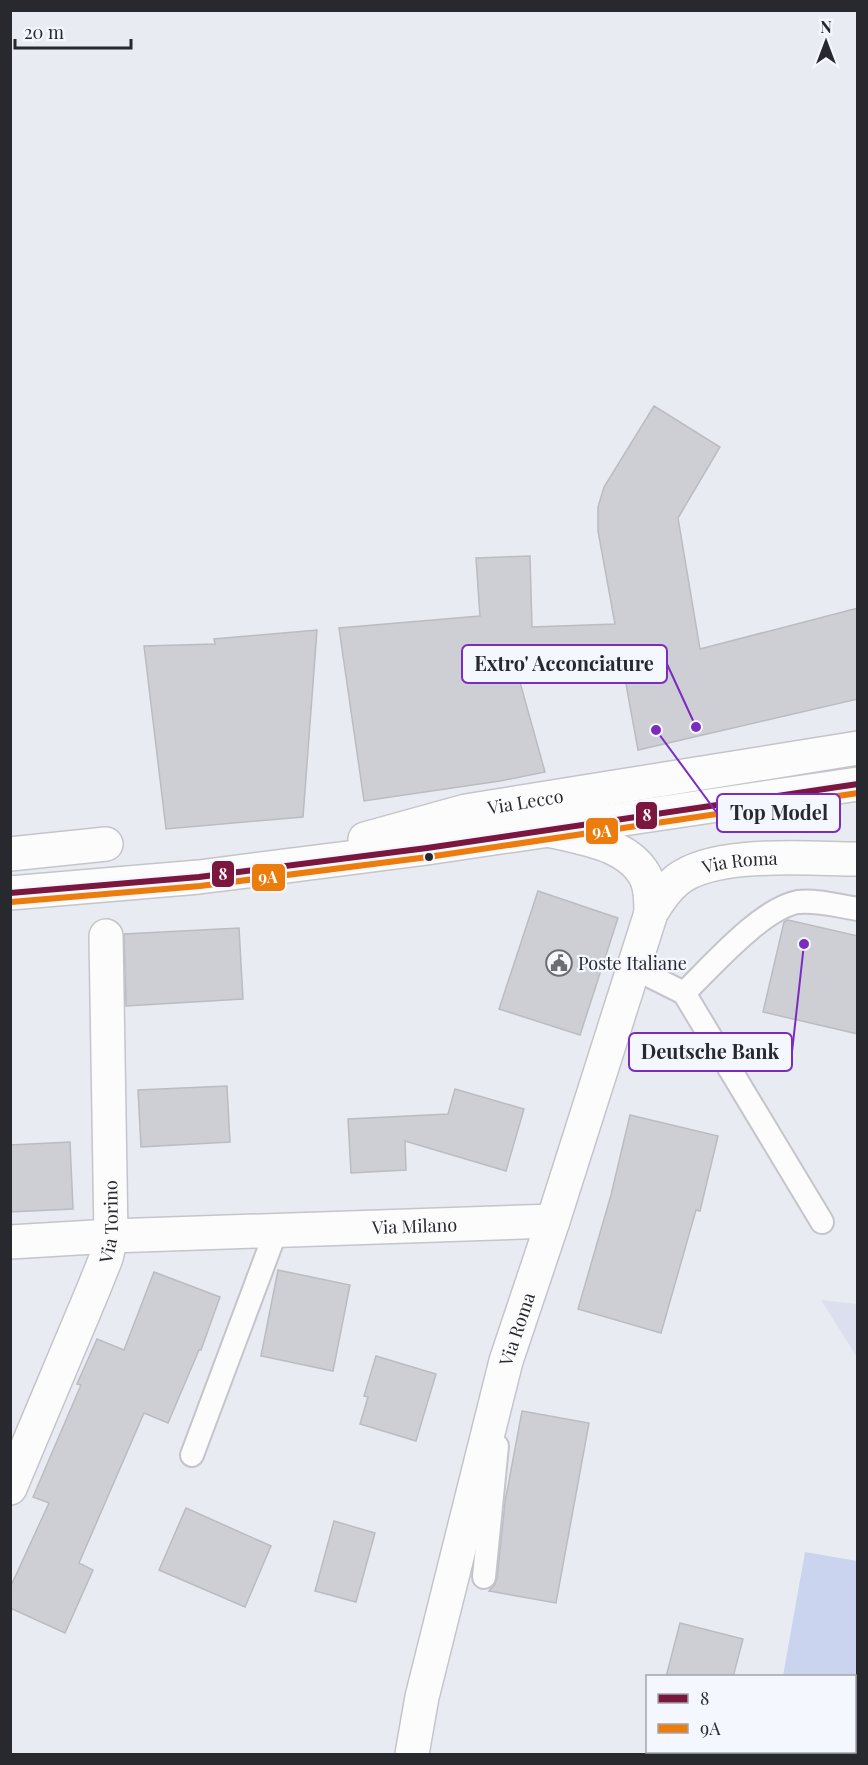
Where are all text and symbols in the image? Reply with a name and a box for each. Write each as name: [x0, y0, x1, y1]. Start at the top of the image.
scale bar: [15, 12, 130, 50]
north arrow: [796, 12, 856, 72]
text: N: [820, 16, 832, 37]
text: 20 m: [24, 20, 64, 44]
callout: Extro' Acconciature: [462, 645, 667, 683]
text: Extro' Acconciature: [474, 649, 654, 676]
street label: Via Lecco: [485, 784, 565, 820]
callout: Top Model: [717, 794, 840, 832]
text: Top Model: [730, 798, 828, 825]
line badge: 8: [635, 801, 658, 830]
text: 8: [643, 804, 652, 825]
line badge: 9A: [585, 817, 619, 845]
text: 9A: [592, 820, 612, 841]
street label: Via Roma: [698, 846, 778, 879]
unlabelled marker: [423, 851, 435, 863]
line badge: 8: [211, 860, 235, 888]
text: 8: [219, 863, 228, 884]
line badge: 9A: [251, 863, 286, 892]
text: 9A: [258, 866, 278, 887]
public building icon: Poste Italiane: [544, 948, 574, 978]
place label: Poste Italiane: [578, 951, 687, 975]
callout: Deutsche Bank: [629, 1033, 792, 1071]
text: Deutsche Bank: [641, 1037, 780, 1064]
street label: Via Torino: [93, 1180, 123, 1266]
street label: Via Milano: [371, 1212, 458, 1239]
street label: Via Roma: [493, 1289, 540, 1370]
legend: [646, 1675, 856, 1753]
text: 8: [700, 1686, 709, 1710]
text: 9A: [700, 1716, 721, 1740]

